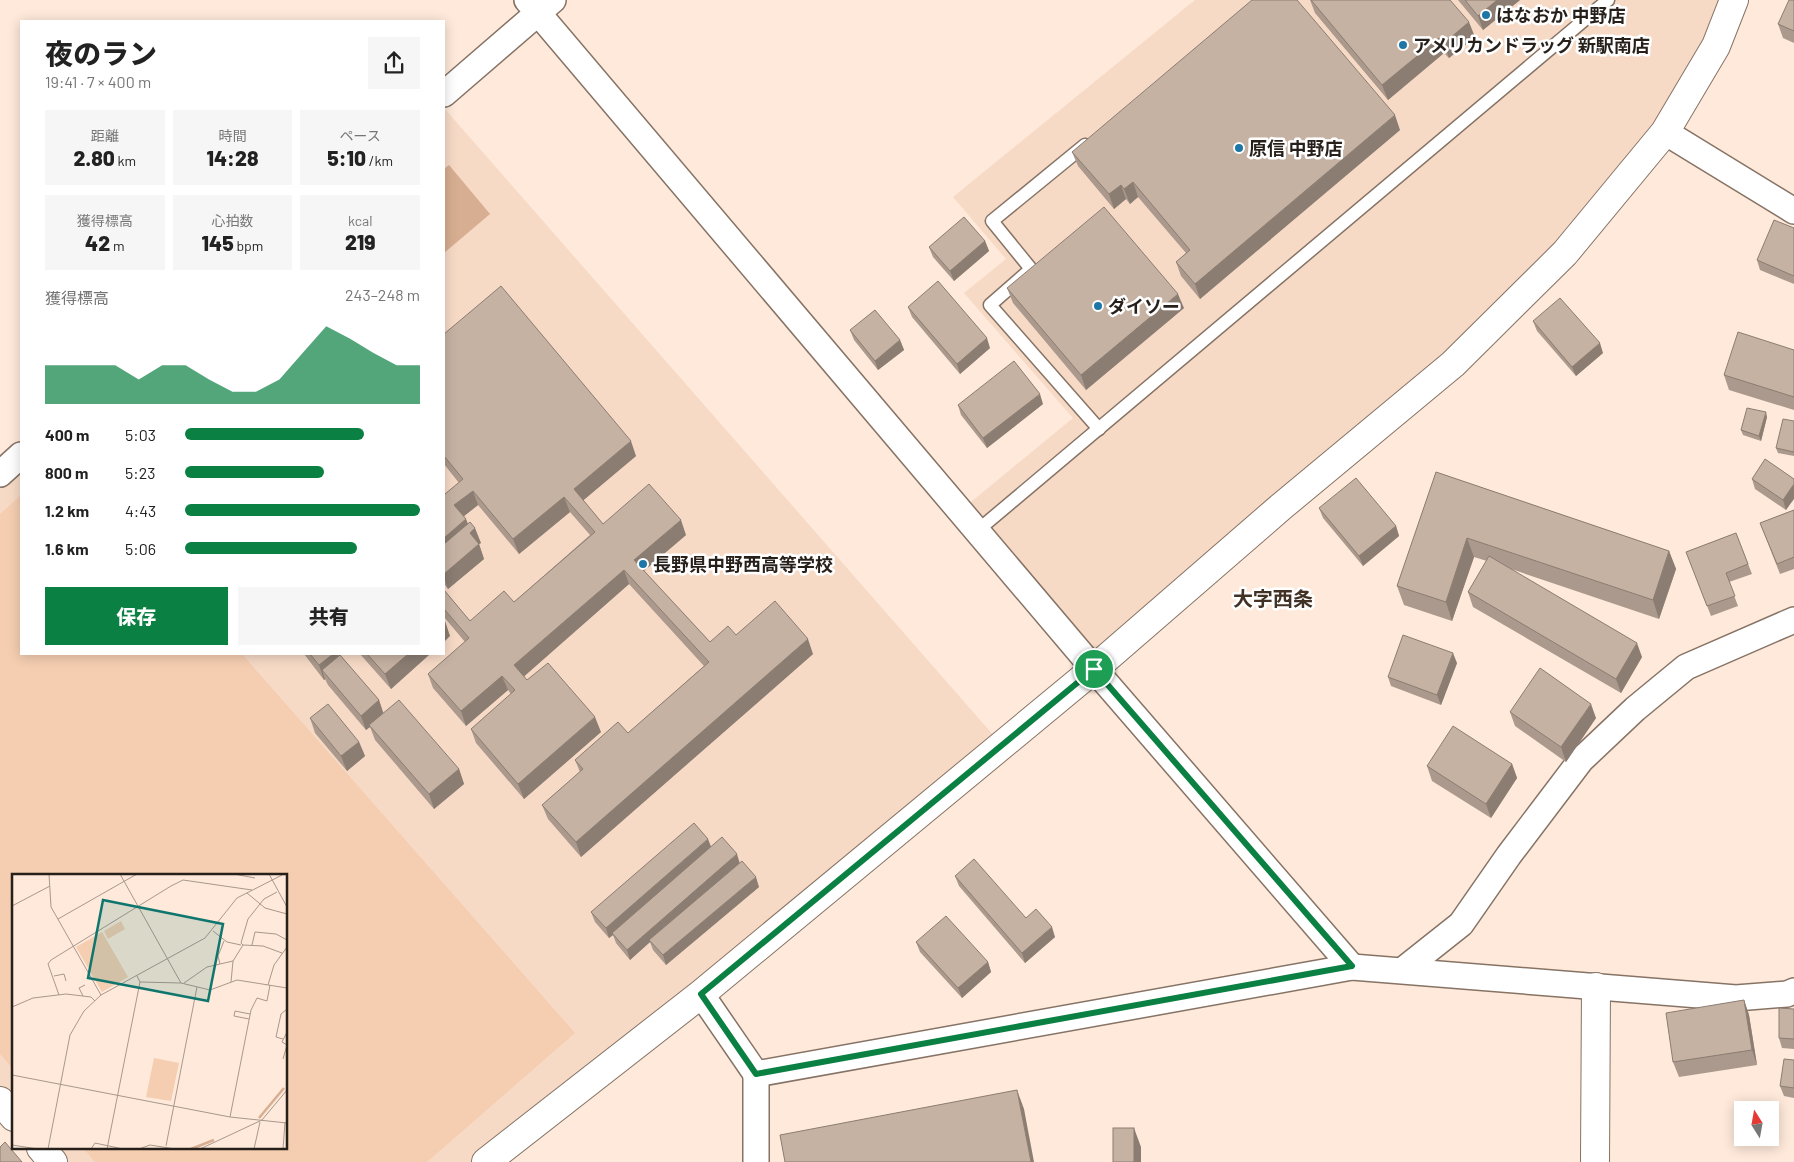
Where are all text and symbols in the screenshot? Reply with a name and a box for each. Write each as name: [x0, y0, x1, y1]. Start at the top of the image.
place label: はなおか 中野店: [1496, 4, 1626, 26]
marker: はなおか 中野店: [1480, 9, 1492, 21]
place label: アメリカンドラッグ 新駅南店: [1413, 34, 1650, 56]
text: 夜のラン: [45, 36, 157, 70]
button: share: [368, 37, 420, 89]
marker: アメリカンドラッグ 新駅南店: [1397, 39, 1409, 51]
text: 19:41 · 7 × 400 m: [45, 72, 151, 91]
text: 距離: [91, 127, 119, 144]
text: 時間: [218, 127, 246, 144]
text: ペース: [340, 127, 381, 144]
place label: 原信 中野店: [1249, 137, 1343, 159]
marker: 原信 中野店: [1233, 142, 1245, 154]
text: 2.80: [74, 145, 115, 170]
text: 14:28: [207, 145, 258, 170]
text: 5:10: [327, 145, 366, 170]
text: km: [115, 152, 136, 169]
text: /km: [366, 152, 393, 169]
text: 獲得標高: [77, 212, 133, 229]
text: 心拍数: [211, 212, 253, 229]
text: kcal: [348, 212, 372, 229]
text: 219: [345, 229, 375, 254]
text: 42: [85, 230, 110, 255]
text: 145: [202, 230, 234, 255]
text: m: [110, 237, 125, 254]
text: bpm: [234, 237, 263, 254]
text: 243–248 m: [345, 285, 420, 304]
text: 獲得標高: [45, 288, 109, 307]
place label: ダイソー: [1108, 295, 1180, 317]
marker: ダイソー: [1092, 300, 1104, 312]
text: 400 m: [45, 425, 89, 444]
text: 5:03: [125, 425, 156, 444]
text: 800 m: [45, 463, 88, 482]
text: 5:23: [125, 463, 155, 482]
text: 1.2 km: [45, 501, 89, 520]
text: 4:43: [125, 501, 156, 520]
text: 1.6 km: [45, 539, 89, 558]
text: 5:06: [125, 539, 156, 558]
place label: 長野県中野西高等学校: [653, 553, 833, 575]
marker: 長野県中野西高等学校: [637, 558, 649, 570]
district label: 大字西条: [1233, 586, 1313, 610]
button: 保存: [45, 587, 228, 645]
button: 共有: [238, 587, 420, 645]
pin: [1073, 648, 1115, 690]
icon: arrive: [1080, 655, 1108, 683]
inset map: [12, 874, 288, 1150]
north arrow: [1734, 1101, 1779, 1146]
map controls: [1734, 1101, 1779, 1146]

